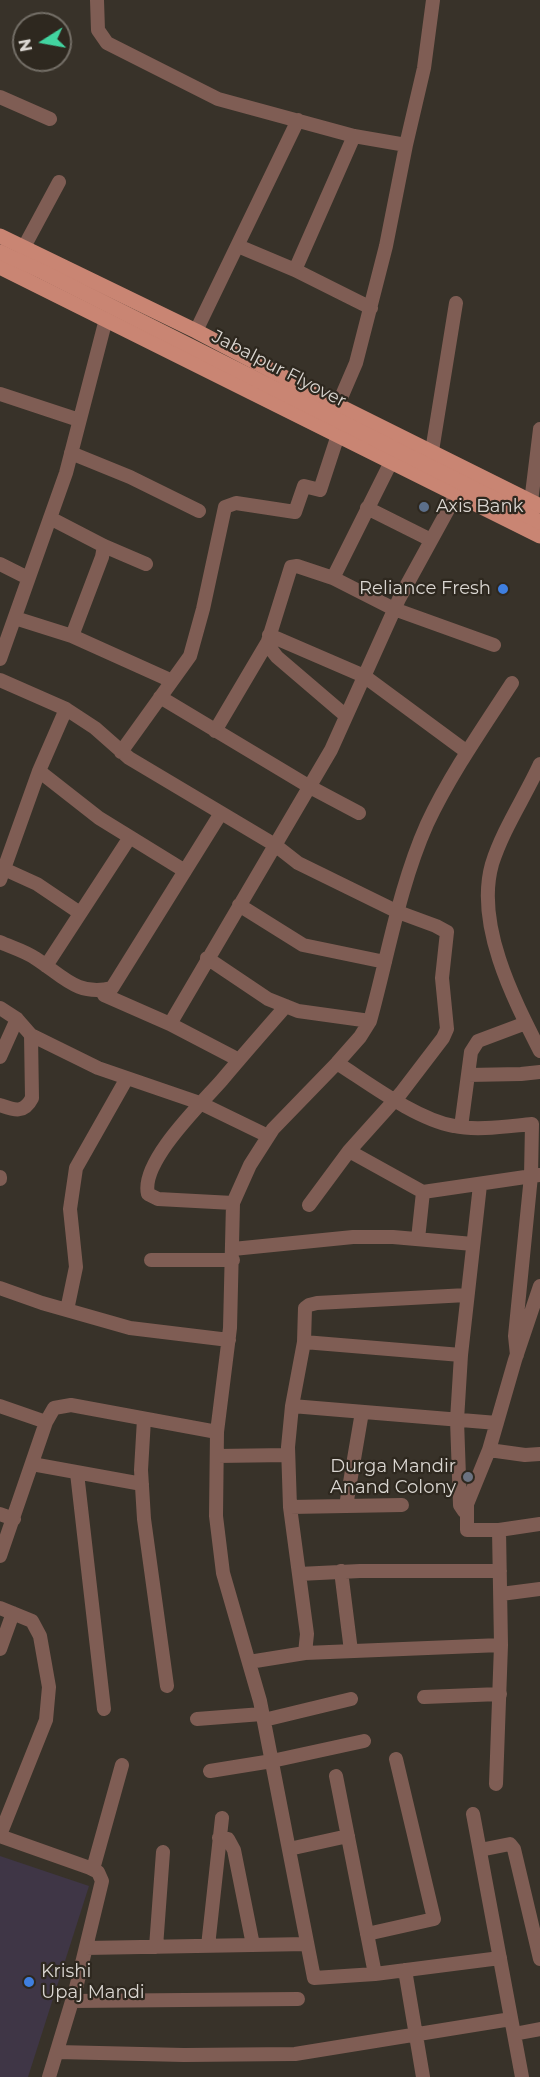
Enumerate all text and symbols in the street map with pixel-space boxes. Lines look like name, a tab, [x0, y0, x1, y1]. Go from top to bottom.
north arrow	[12, 12, 72, 72]
text: N	[15, 37, 36, 53]
street label: Jabalpur Flyover	[208, 326, 350, 412]
place label: Axis Bank	[436, 496, 523, 518]
marker: Axis Bank	[417, 500, 431, 514]
place label: Reliance Fresh	[359, 578, 491, 600]
marker: Reliance Fresh	[496, 582, 510, 596]
place label: Durga Mandir Anand Colony	[330, 1456, 456, 1498]
marker: Durga Mandir Anand Colony	[461, 1470, 475, 1484]
place label: Krishi Upaj Mandi	[41, 1961, 145, 2004]
marker: Krishi Upaj Mandi	[22, 1975, 36, 1989]

